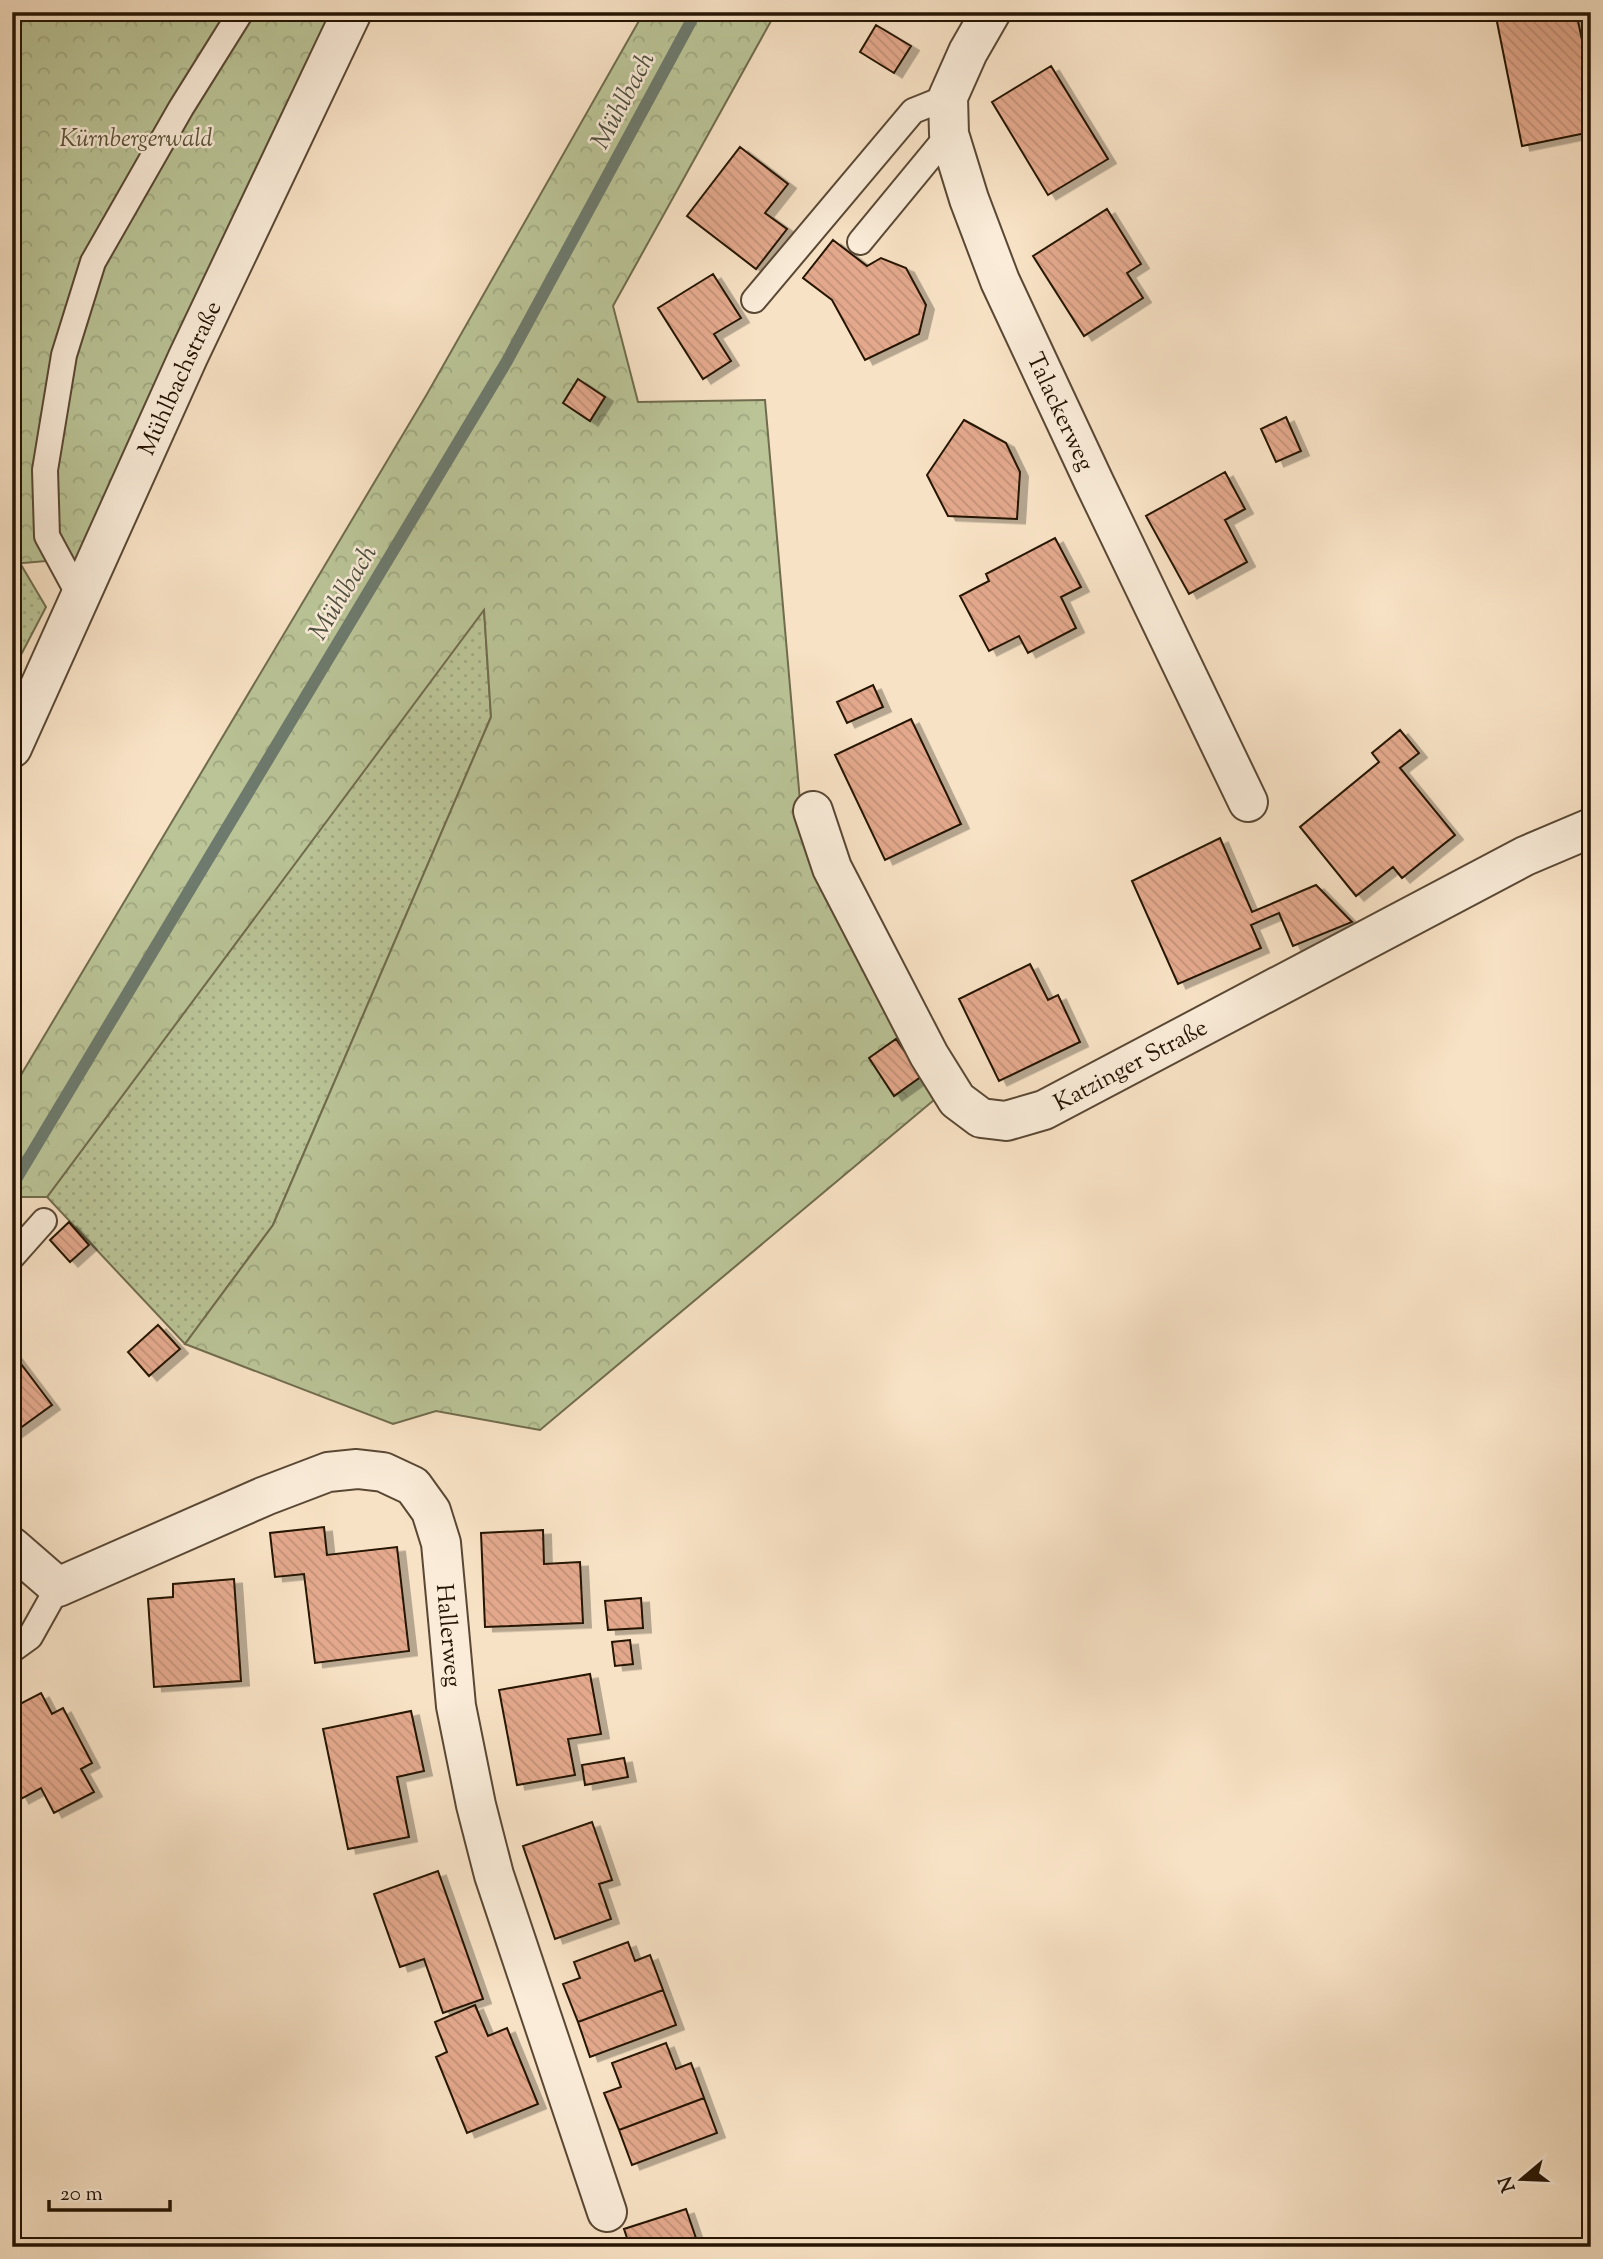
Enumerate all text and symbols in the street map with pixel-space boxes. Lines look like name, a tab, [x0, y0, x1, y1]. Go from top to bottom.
water label: Mühlbach	[583, 46, 665, 156]
park label: Kürnbergerwald	[59, 123, 213, 157]
street label: Mühlbachstraße	[131, 296, 231, 462]
street label: Talackerweg	[1017, 348, 1102, 477]
water label: Mühlbach	[301, 538, 387, 648]
street label: Katzinger Straße	[1048, 1012, 1214, 1121]
street label: Hallerweg	[426, 1582, 469, 1689]
north arrow	[1488, 2144, 1558, 2214]
scale bar	[49, 2168, 170, 2212]
text: N	[1493, 2172, 1524, 2195]
text: 20 m	[60, 2180, 103, 2210]

